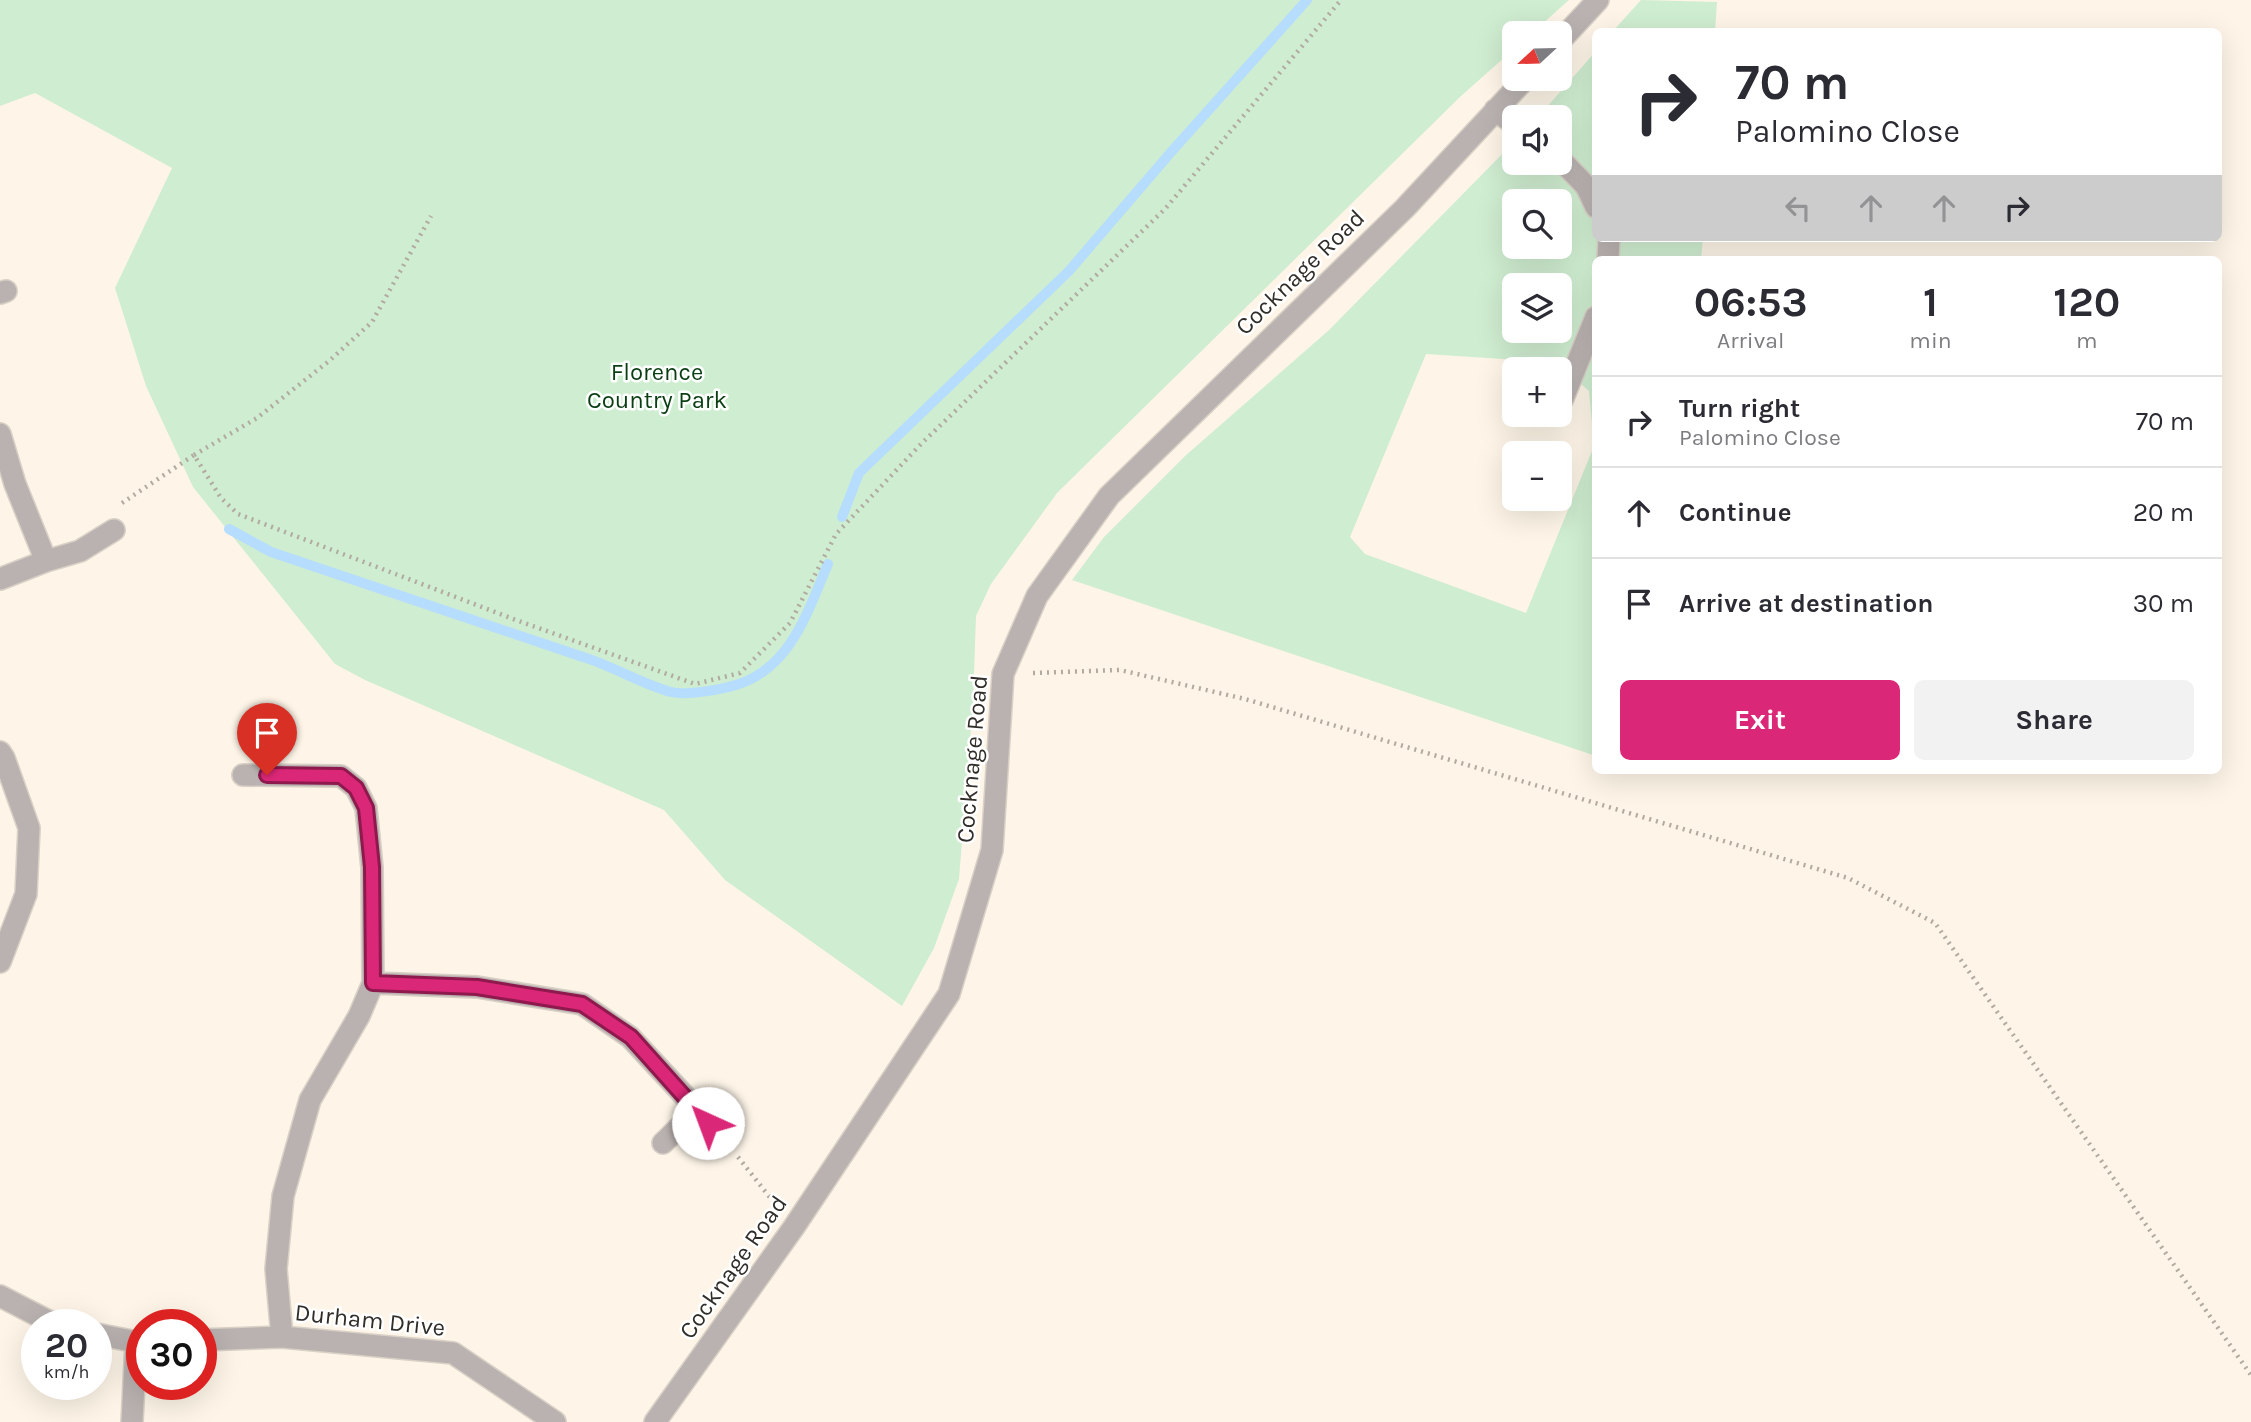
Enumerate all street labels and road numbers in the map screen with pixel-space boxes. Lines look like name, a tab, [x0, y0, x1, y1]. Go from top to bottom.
street label: Cocknage Road	[1230, 203, 1370, 341]
street label: Cocknage Road	[951, 674, 993, 844]
street label: Cocknage Road	[673, 1190, 793, 1344]
street label: Durham Drive	[293, 1298, 447, 1342]

